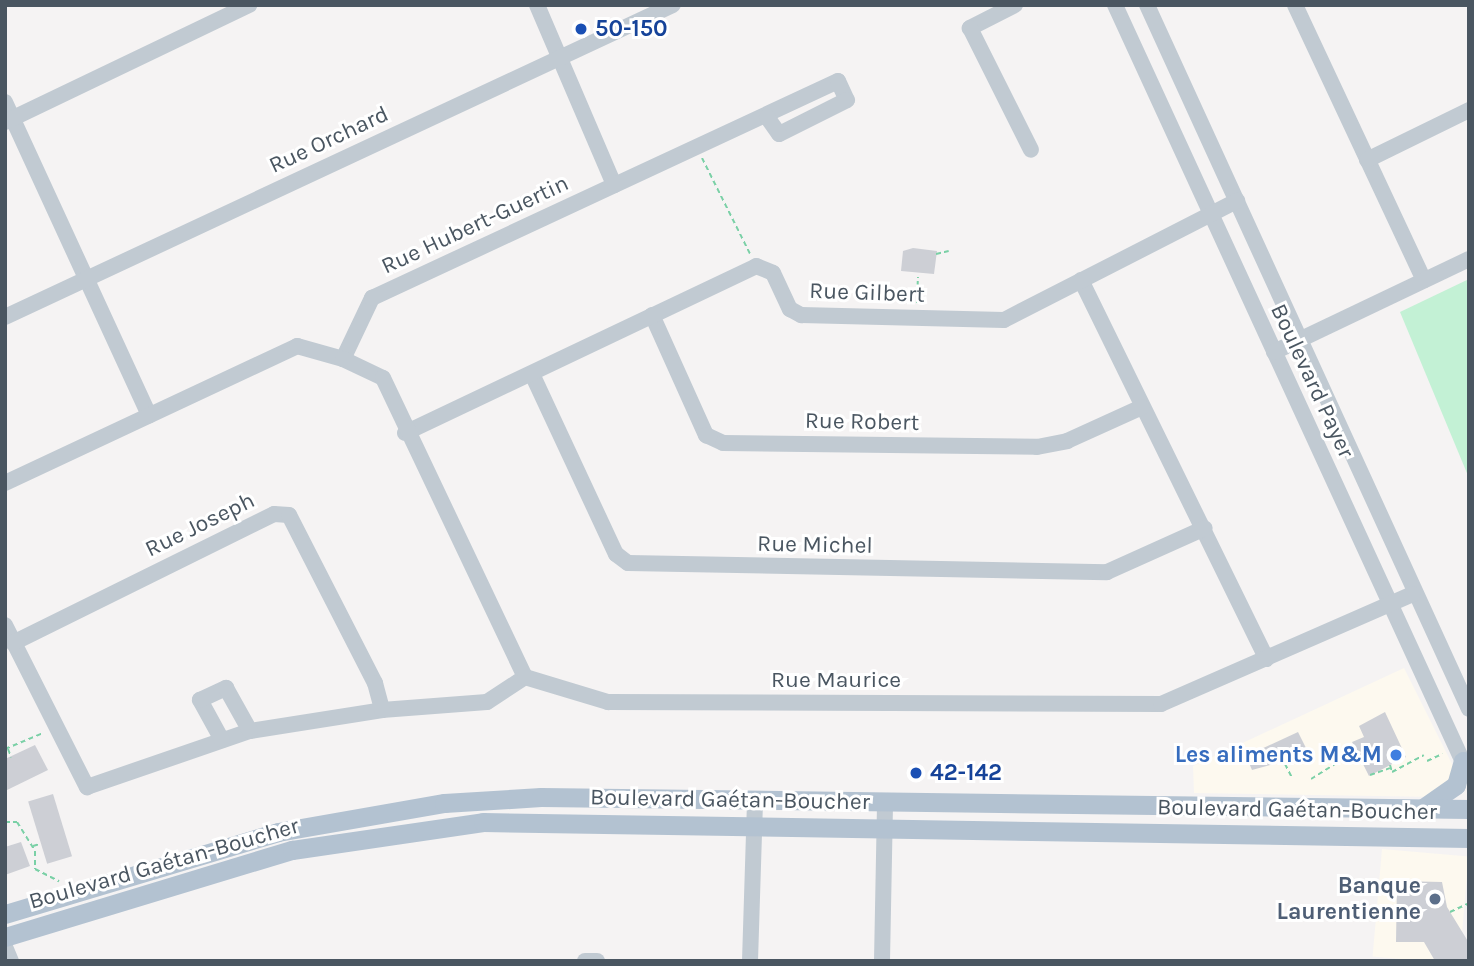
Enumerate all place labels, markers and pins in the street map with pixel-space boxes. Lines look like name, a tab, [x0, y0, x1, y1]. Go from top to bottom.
place label: 50-150	[595, 15, 668, 43]
marker: 50-150	[573, 21, 589, 37]
place label: Les aliments M&M	[1175, 741, 1382, 769]
marker: Les aliments M&M	[1388, 747, 1404, 763]
place label: 42-142	[930, 759, 1002, 787]
marker: 42-142	[908, 765, 924, 781]
place label: Banque Laurentienne	[1277, 872, 1421, 926]
marker: Banque Laurentienne	[1427, 891, 1443, 907]

